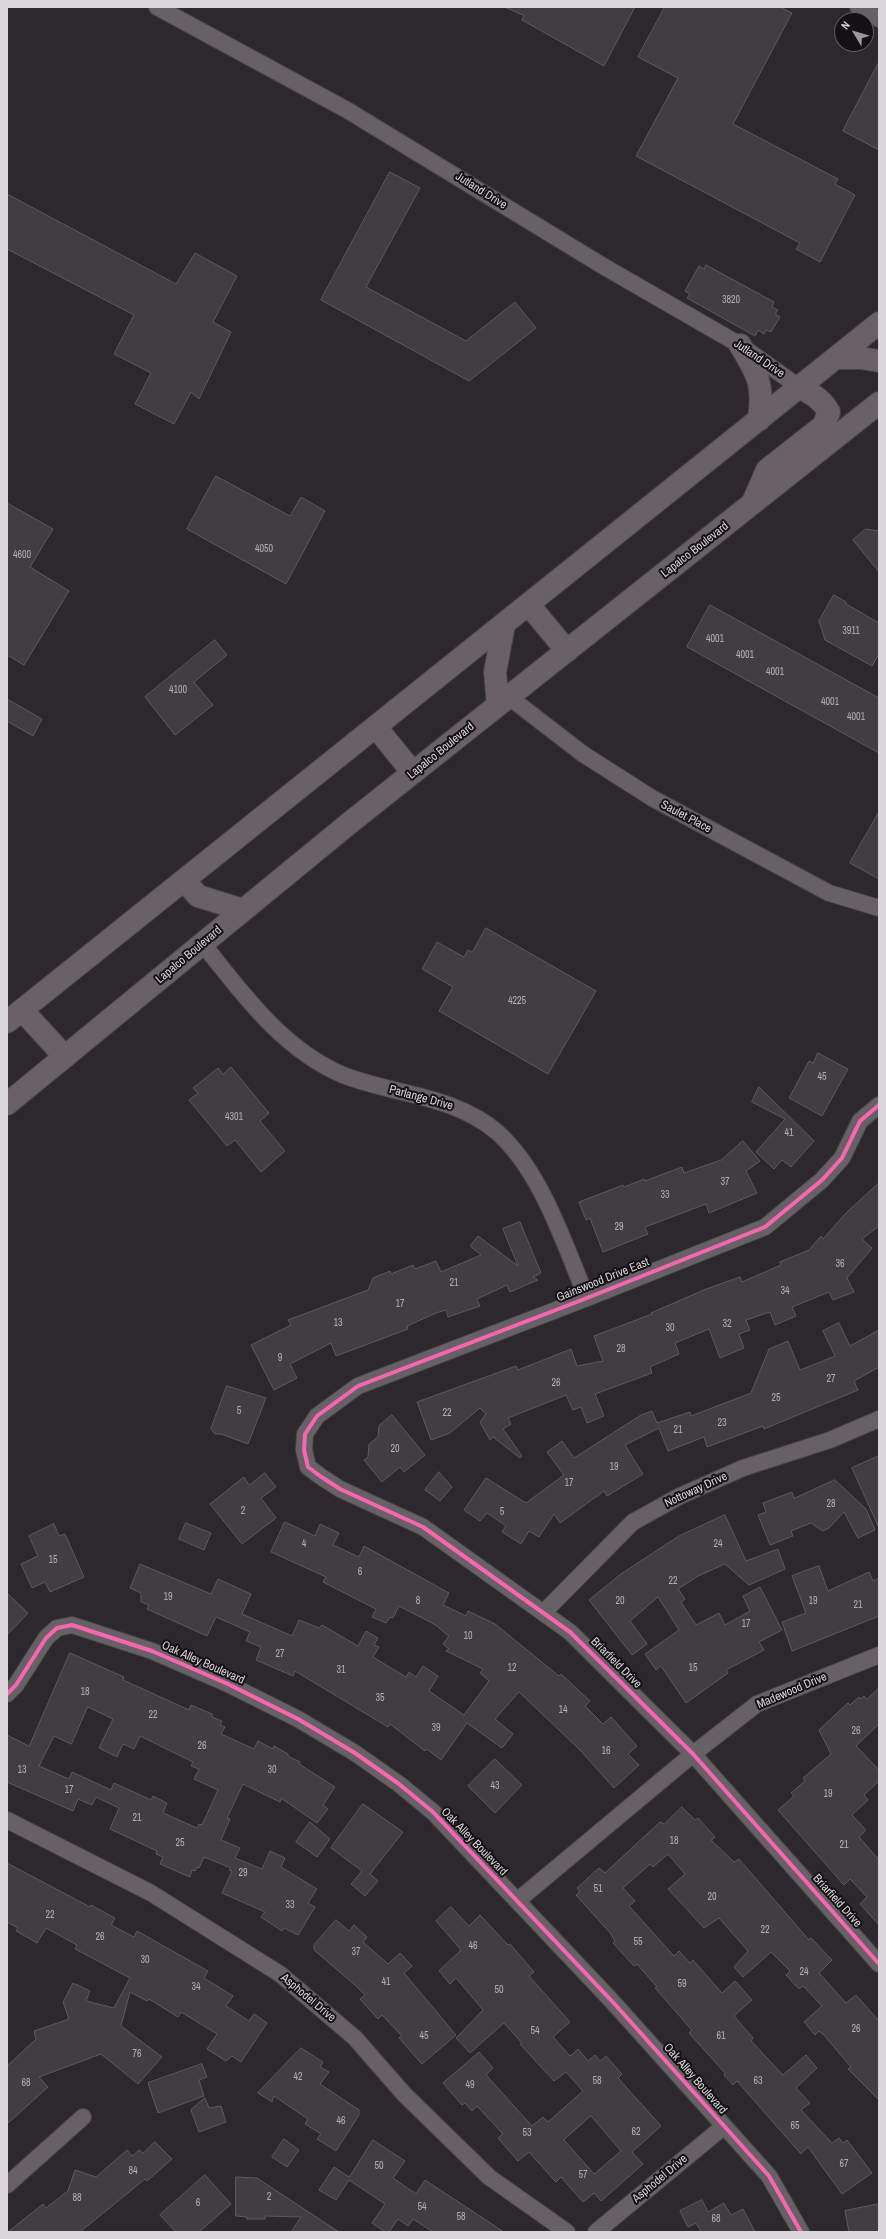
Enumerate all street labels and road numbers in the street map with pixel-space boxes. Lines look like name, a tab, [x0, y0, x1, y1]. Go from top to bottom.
street label: Jutland Drive	[453, 170, 509, 212]
street label: Jutland Drive	[731, 337, 787, 381]
street label: Lapalco Boulevard	[658, 519, 732, 581]
street label: Lapalco Boulevard	[405, 720, 477, 782]
street label: Saulet Place	[658, 798, 714, 836]
street label: Lapalco Boulevard	[153, 923, 225, 987]
street label: Parlange Drive	[387, 1083, 455, 1113]
street label: Gainswood Drive East	[555, 1255, 651, 1305]
street label: Nottoway Drive	[662, 1469, 730, 1511]
street label: Briarfield Drive	[588, 1635, 644, 1691]
street label: Oak Alley Boulevard	[159, 1638, 247, 1688]
street label: Madewood Drive	[755, 1670, 829, 1712]
street label: Oak Alley Boulevard	[438, 1805, 510, 1879]
street label: Briarfield Drive	[810, 1872, 864, 1930]
street label: Asphodel Drive	[278, 1971, 338, 2025]
street label: Oak Alley Boulevard	[660, 2041, 730, 2117]
street label: Asphodel Drive	[630, 2152, 690, 2206]

